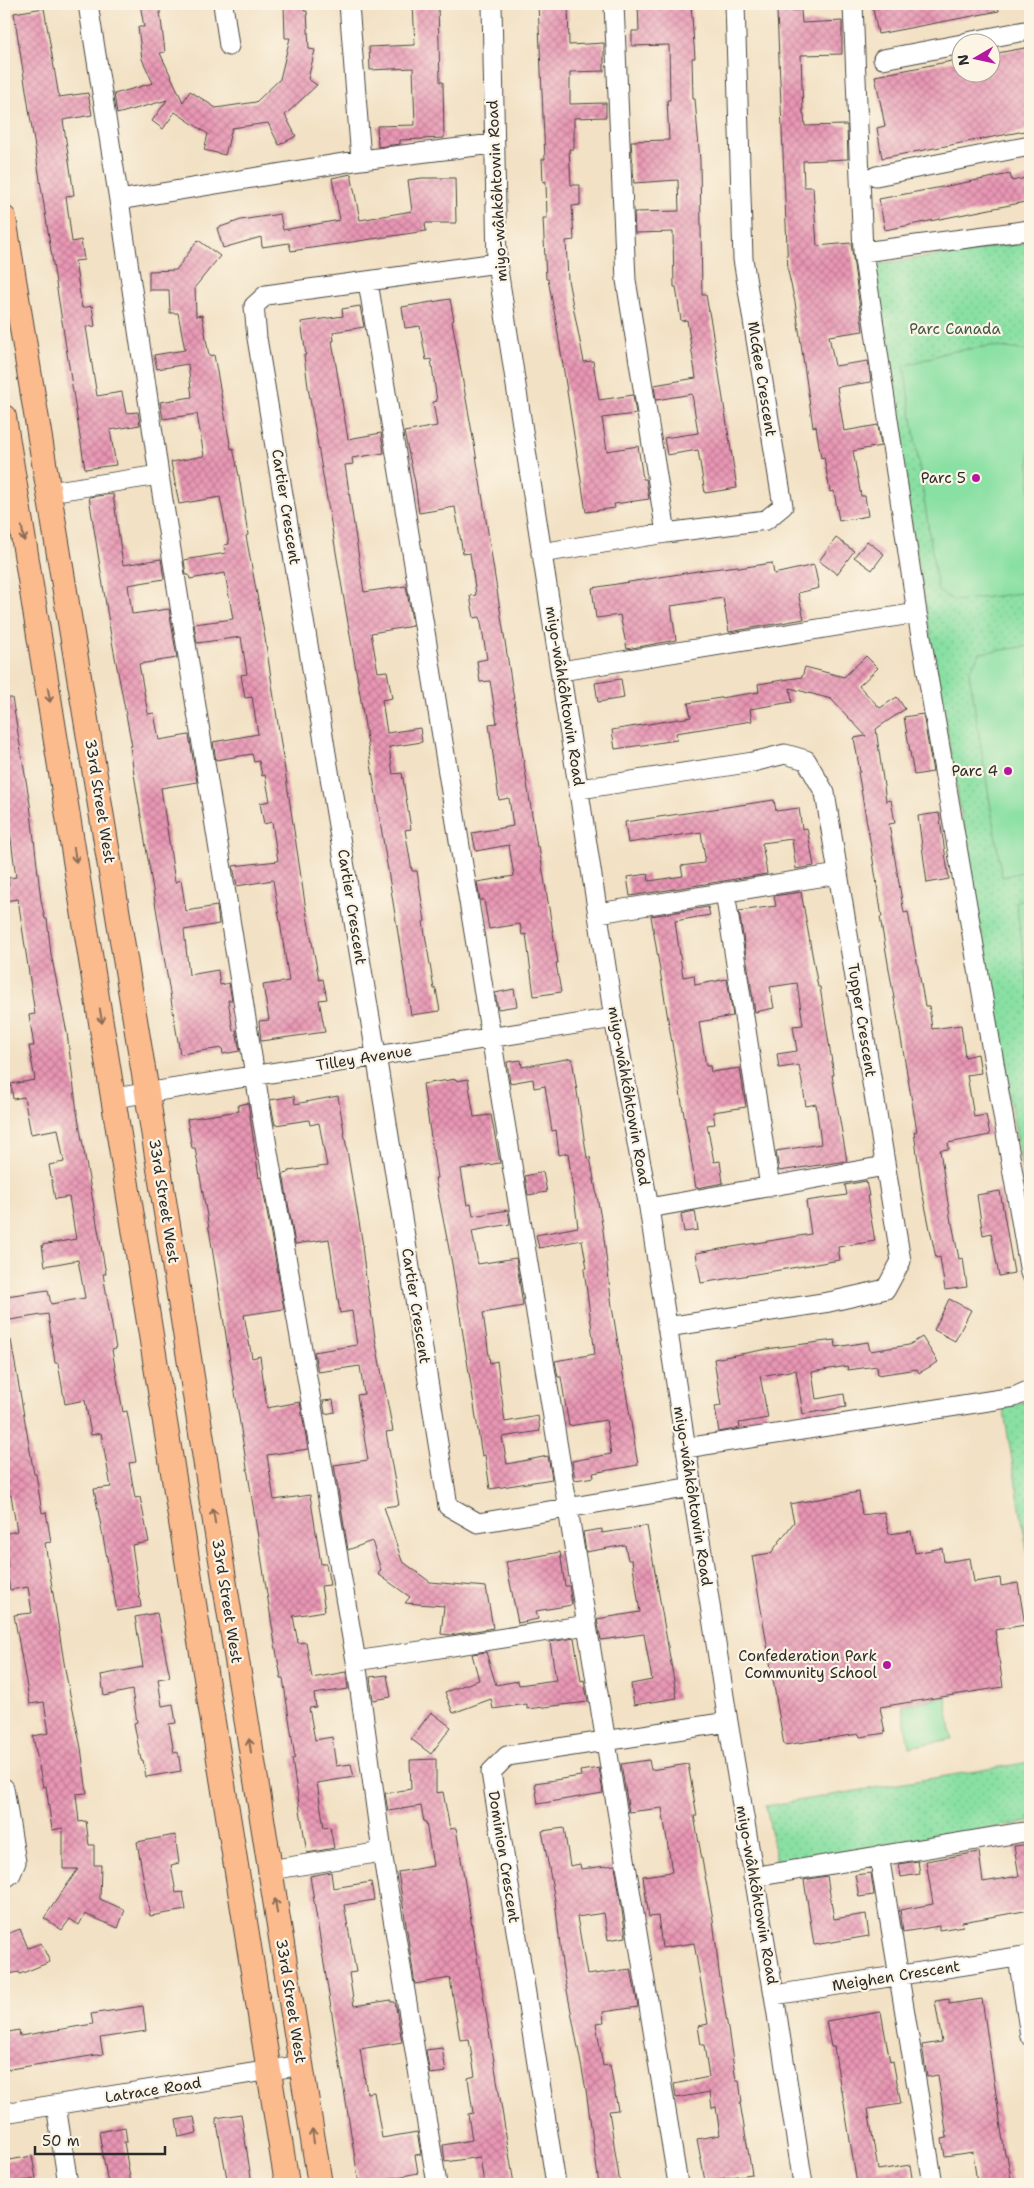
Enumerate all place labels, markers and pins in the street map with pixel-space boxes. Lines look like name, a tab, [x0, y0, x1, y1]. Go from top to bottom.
place label: Parc 5	[921, 468, 966, 488]
marker: Parc 5	[970, 472, 982, 484]
place label: Parc 4	[952, 761, 998, 781]
marker: Parc 4	[1002, 765, 1014, 777]
place label: Confederation Park Community School	[738, 1646, 877, 1683]
marker: Confederation Park Community School	[881, 1659, 893, 1671]

